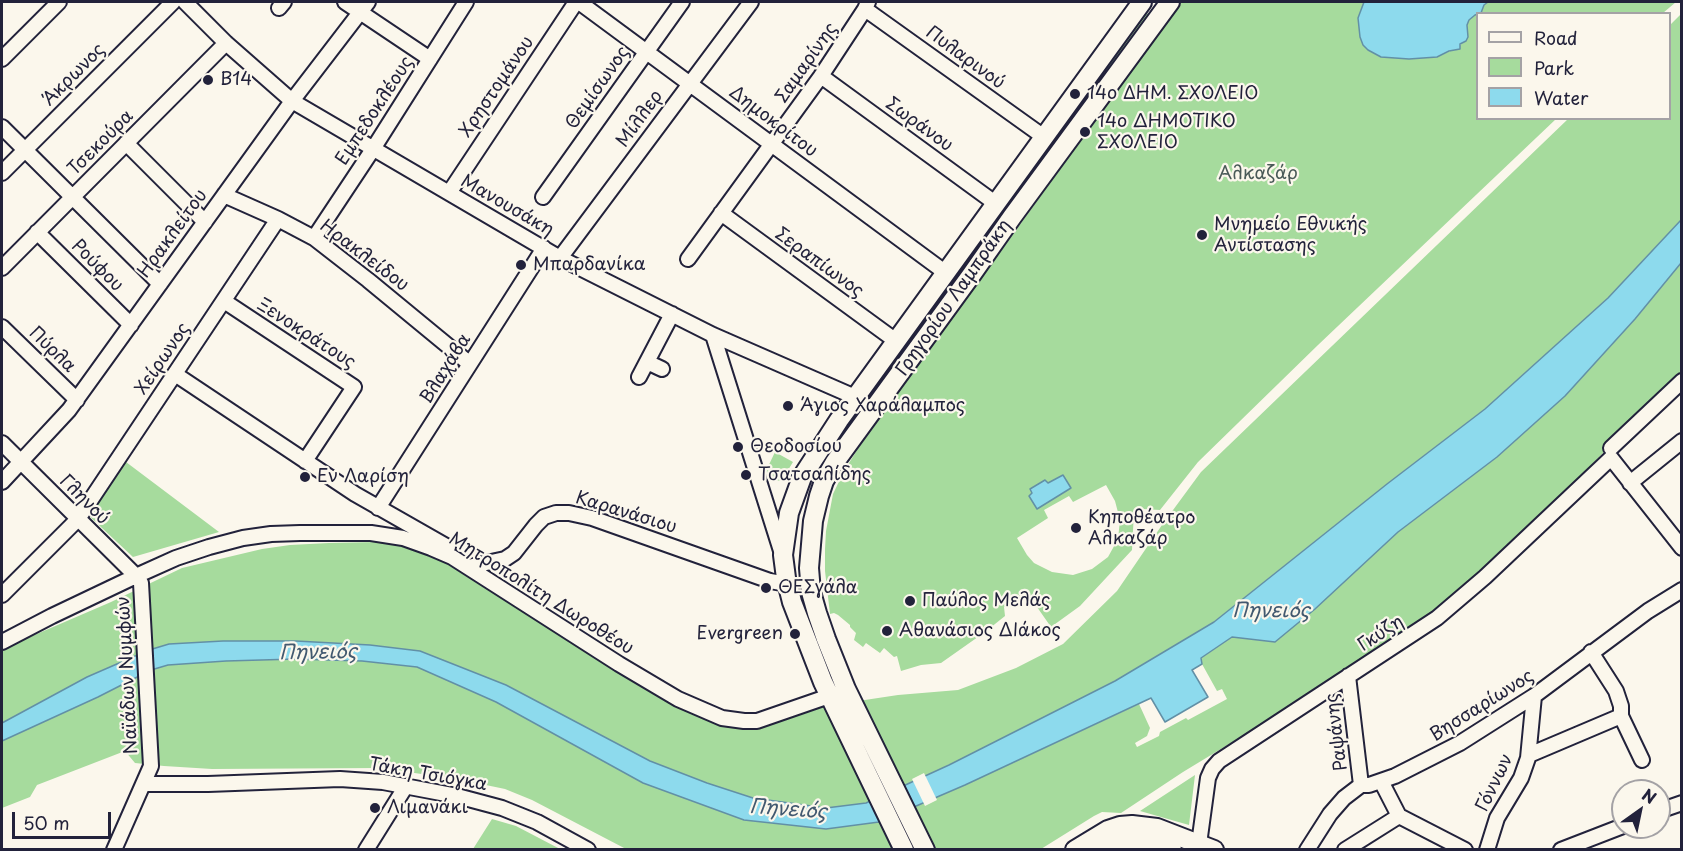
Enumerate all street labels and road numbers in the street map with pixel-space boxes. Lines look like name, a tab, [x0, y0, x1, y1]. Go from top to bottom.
street label: Σαμαρίνης	[772, 19, 842, 107]
street label: Πυλαρινού	[921, 22, 1009, 94]
street label: Χρηστομάνου	[455, 32, 539, 142]
street label: Άκρωνος	[38, 39, 110, 111]
street label: Θεμίσωνος	[562, 42, 634, 134]
street label: Εμπεδοκλέους	[332, 53, 418, 169]
street label: Δημοκρίτου	[725, 82, 821, 162]
street label: Μίλλερ	[612, 86, 668, 152]
street label: Σωράνου	[881, 93, 957, 157]
street label: Τσεκούρα	[64, 106, 138, 180]
street label: Μανουσάκη	[457, 171, 557, 241]
street label: Ηρακλείτου	[134, 186, 212, 282]
street label: Ηρακλείδου	[315, 216, 413, 296]
street label: Γρηγορίου Λαμπράκη	[892, 216, 1016, 380]
street label: Σεραπίωνος	[770, 224, 868, 302]
street label: Ρούφου	[67, 236, 127, 296]
street label: Ξενοκράτους	[253, 294, 359, 374]
street label: Χείρωνος	[131, 319, 195, 399]
street label: Πύρλα	[24, 323, 80, 377]
street label: Βλαχάβα	[416, 330, 476, 408]
street label: Γληνού	[55, 471, 113, 529]
street label: Καρανάσιου	[573, 487, 679, 539]
street label: Μητροπολίτη Δωροθέου	[445, 528, 637, 660]
street label: Ναϊάδων Νυμφών	[113, 596, 143, 754]
street label: Γκύζη	[1354, 611, 1408, 657]
street label: Βησσαρίωνος	[1426, 666, 1538, 746]
street label: Ραψάνης	[1322, 692, 1352, 772]
street label: Γόννων	[1472, 751, 1518, 815]
street label: Τάκη Τσιόγκα	[367, 754, 489, 796]

